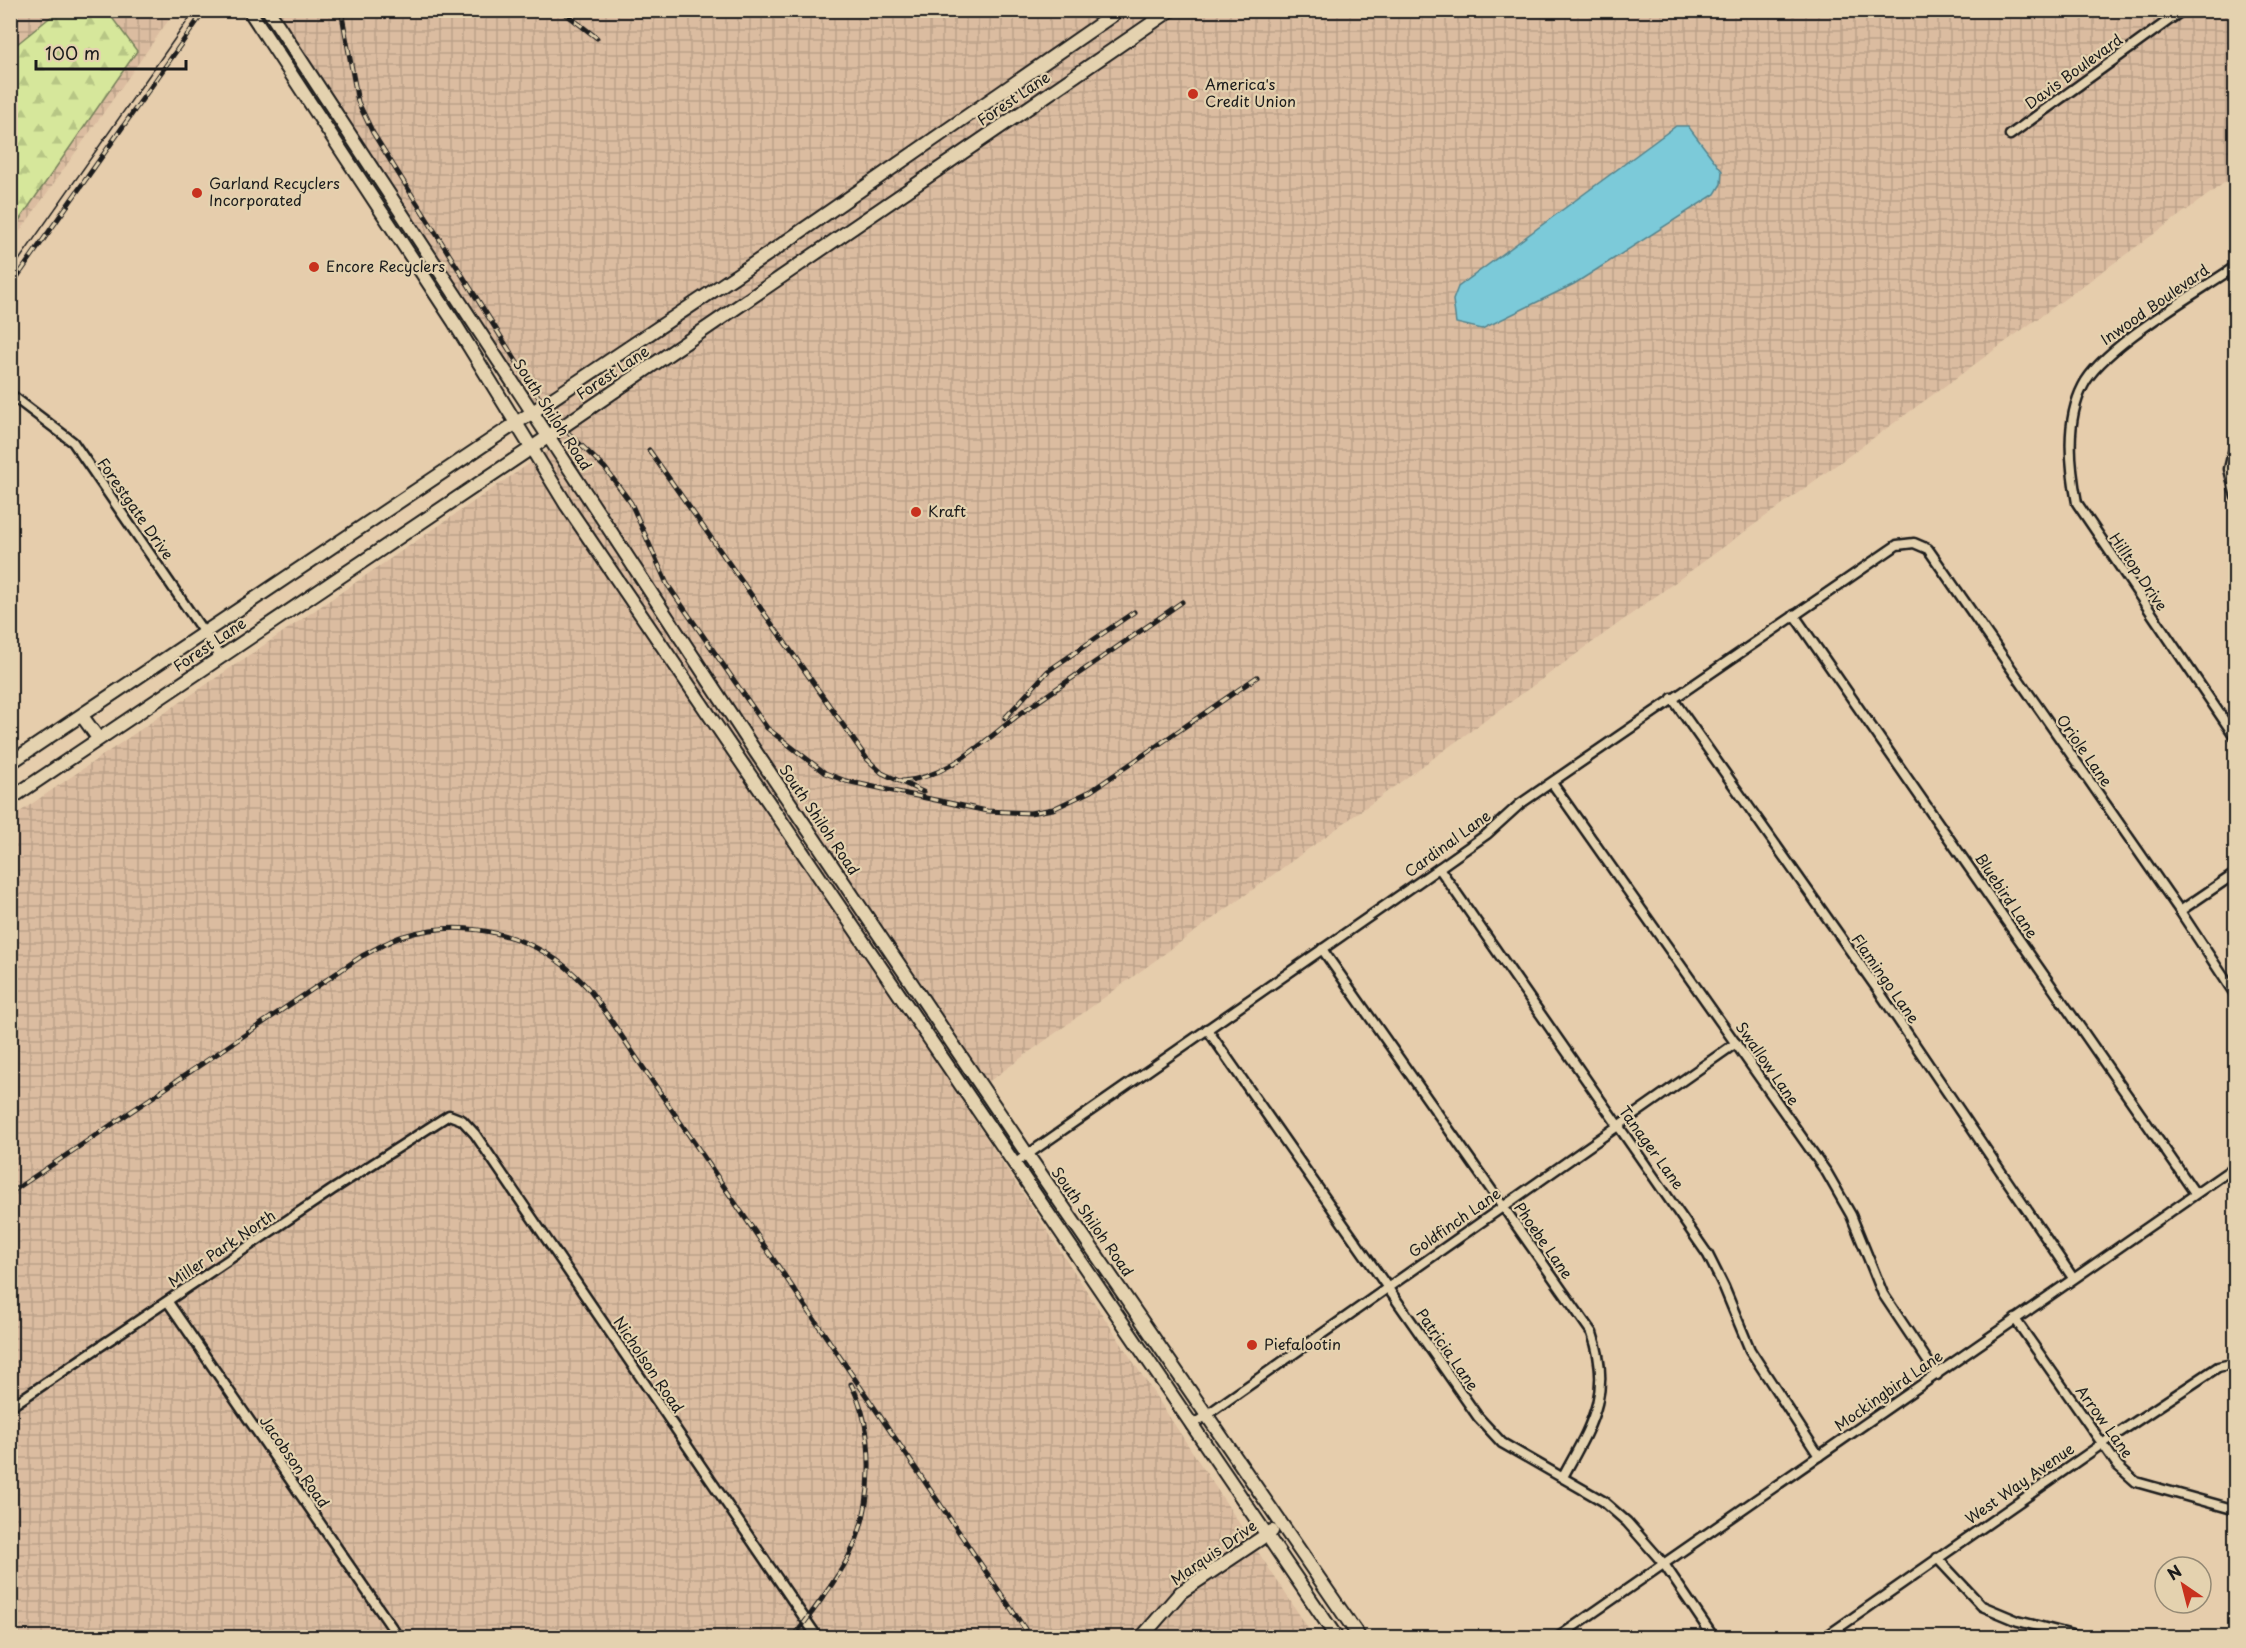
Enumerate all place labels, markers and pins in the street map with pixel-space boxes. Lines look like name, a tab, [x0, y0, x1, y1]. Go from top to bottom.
place label: America's Credit Union	[1205, 72, 1296, 112]
marker: America's Credit Union	[1186, 87, 1200, 101]
place label: Garland Recyclers Incorporated	[209, 171, 340, 211]
marker: Garland Recyclers Incorporated	[190, 186, 204, 200]
place label: Encore Recyclers	[326, 254, 445, 277]
marker: Encore Recyclers	[307, 260, 321, 274]
place label: Kraft	[928, 499, 966, 522]
marker: Kraft	[909, 505, 923, 519]
place label: Piefalootin	[1264, 1332, 1341, 1355]
marker: Piefalootin	[1245, 1338, 1259, 1352]

